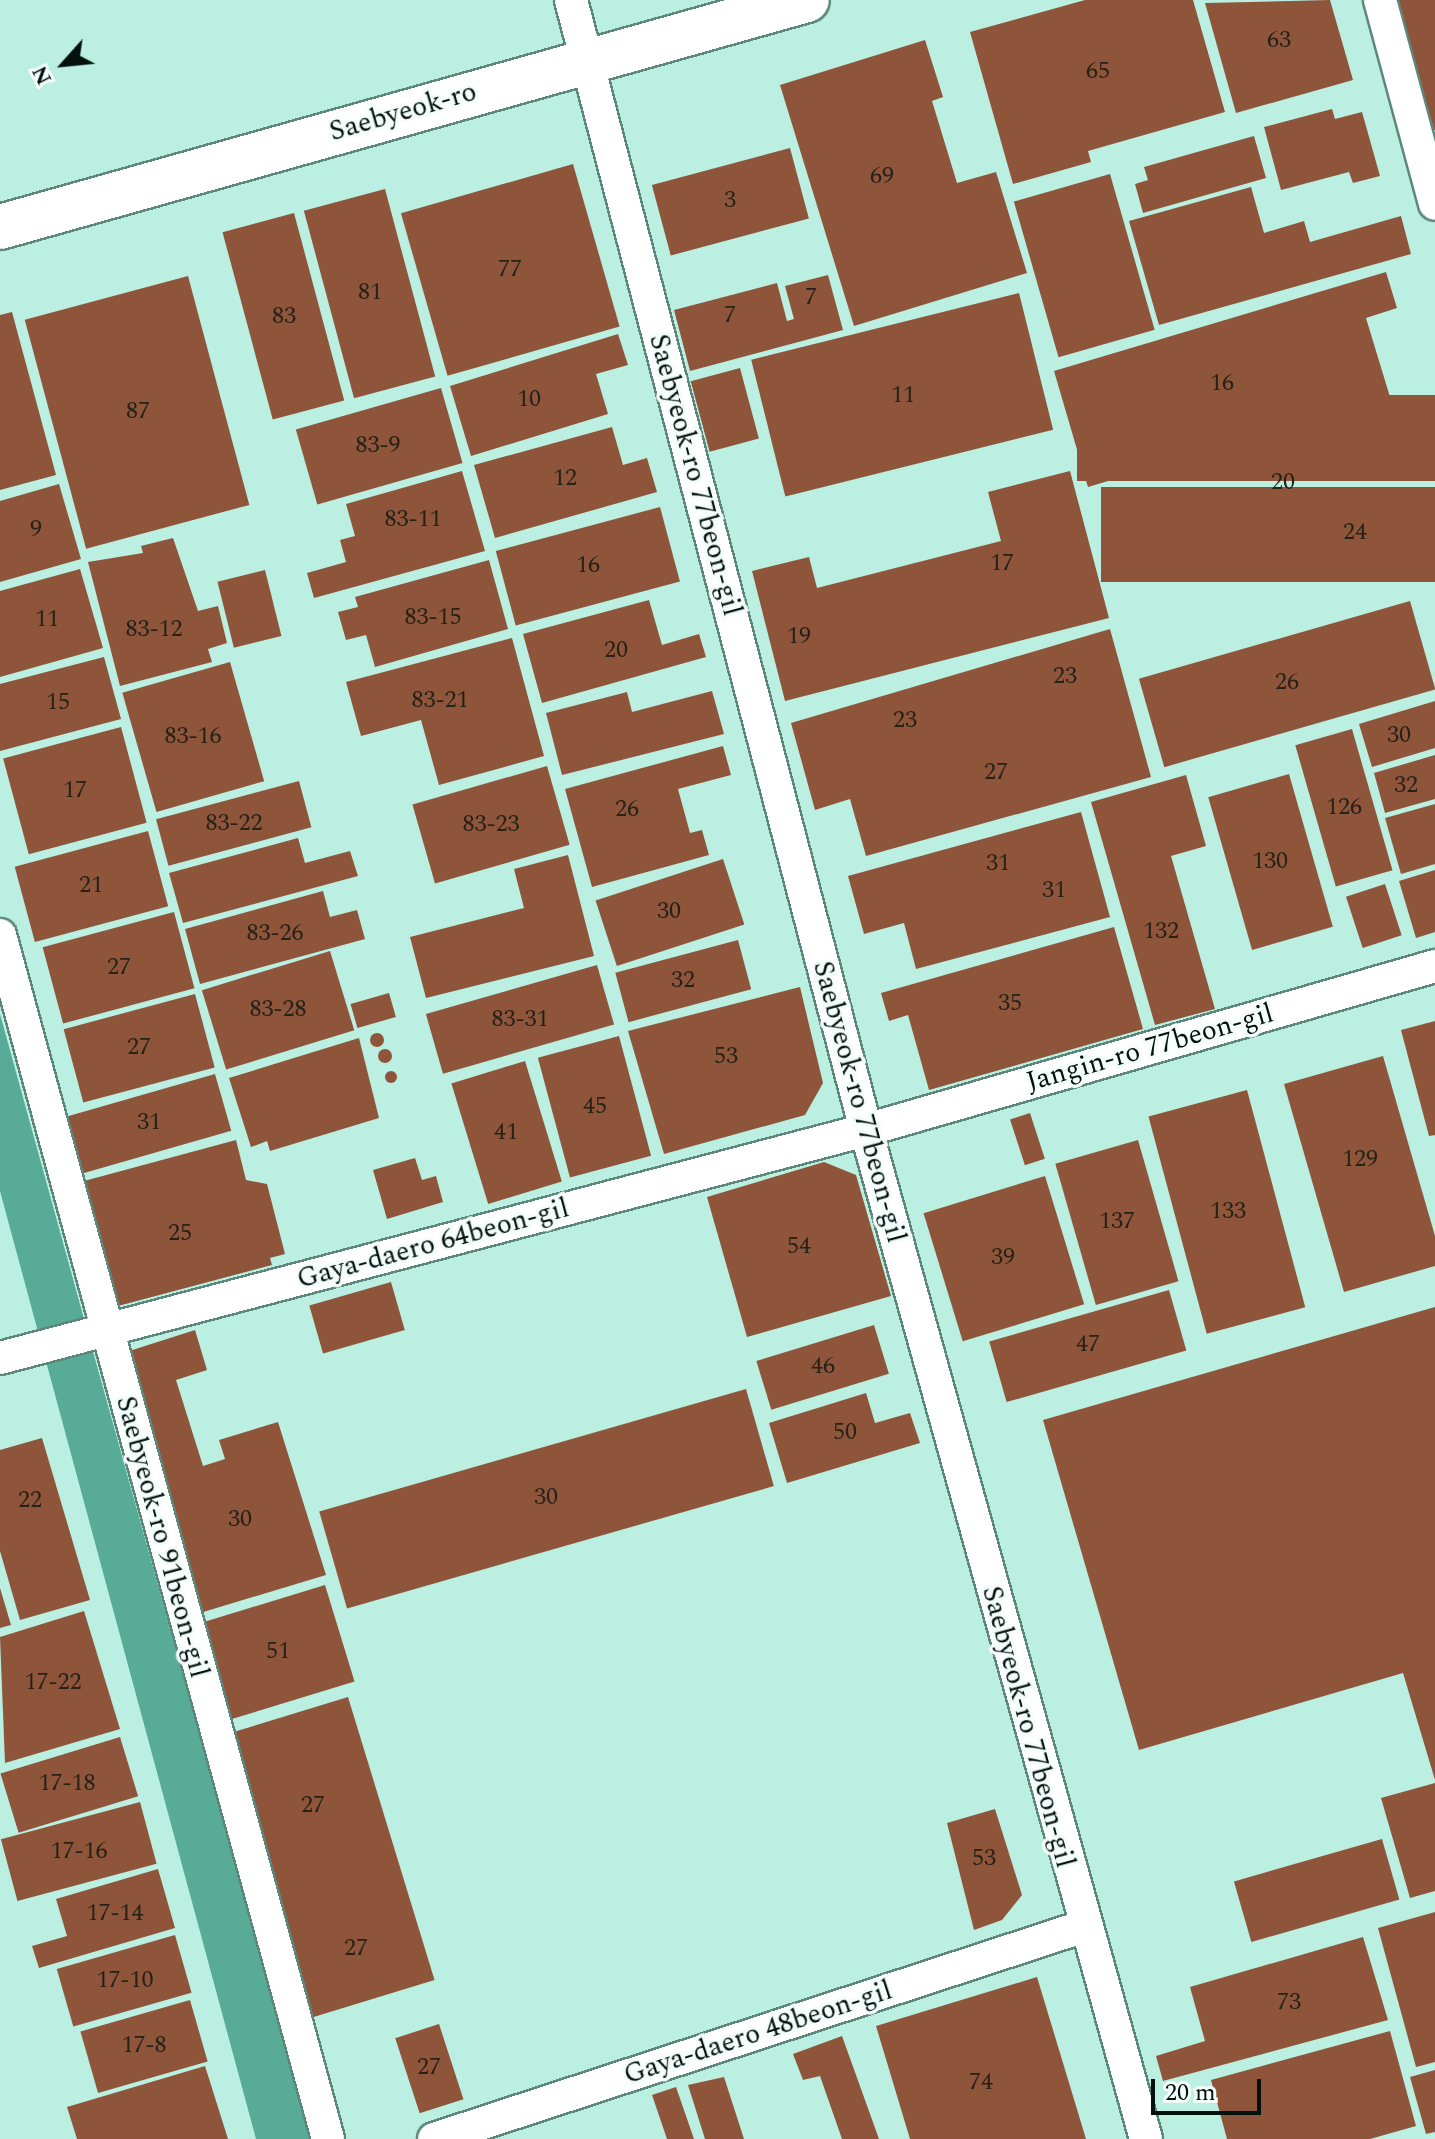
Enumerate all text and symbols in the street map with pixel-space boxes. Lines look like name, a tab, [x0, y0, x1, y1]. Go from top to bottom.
north arrow	[24, 24, 104, 104]
house number: 63	[1267, 27, 1291, 55]
house number: 65	[1086, 58, 1110, 86]
text: N	[23, 60, 61, 91]
street label: Saebyeok-ro	[325, 75, 481, 149]
house number: 69	[870, 163, 894, 191]
house number: 3	[724, 187, 736, 215]
house number: 77	[498, 256, 522, 284]
house number: 81	[358, 279, 382, 307]
house number: 7	[805, 284, 817, 312]
house number: 7	[724, 302, 736, 330]
house number: 83	[272, 303, 296, 331]
street label: Saebyeok-ro 77beon-gil	[641, 330, 749, 620]
house number: 16	[1210, 370, 1234, 398]
house number: 11	[891, 382, 915, 410]
house number: 10	[517, 386, 541, 414]
house number: 87	[126, 398, 150, 426]
house number: 83-9	[356, 432, 400, 460]
house number: 12	[553, 465, 577, 493]
house number: 20	[1271, 469, 1295, 497]
house number: 83-11	[385, 506, 441, 534]
house number: 9	[30, 516, 42, 544]
house number: 24	[1343, 519, 1367, 547]
house number: 17	[990, 550, 1014, 578]
house number: 16	[576, 552, 600, 580]
house number: 83-15	[405, 604, 461, 632]
house number: 11	[35, 606, 59, 634]
house number: 83-12	[126, 616, 182, 644]
house number: 19	[787, 623, 811, 651]
house number: 20	[604, 637, 628, 665]
house number: 23	[1053, 663, 1077, 691]
house number: 26	[1275, 669, 1299, 697]
house number: 83-21	[412, 687, 468, 715]
house number: 15	[46, 689, 70, 717]
house number: 23	[893, 707, 917, 735]
house number: 30	[1387, 722, 1411, 750]
house number: 83-16	[165, 723, 221, 751]
house number: 27	[984, 759, 1008, 787]
house number: 32	[1394, 772, 1418, 800]
house number: 17	[63, 777, 87, 805]
house number: 126	[1326, 794, 1362, 822]
house number: 26	[615, 796, 639, 824]
house number: 83-22	[206, 810, 262, 838]
house number: 83-23	[463, 811, 519, 839]
house number: 130	[1252, 848, 1288, 876]
house number: 31	[986, 850, 1010, 878]
house number: 21	[79, 872, 103, 900]
house number: 31	[1042, 877, 1066, 905]
house number: 30	[657, 898, 681, 926]
house number: 132	[1143, 918, 1179, 946]
house number: 83-26	[247, 920, 303, 948]
house number: 27	[107, 954, 131, 982]
street label: Saebyeok-ro 77beon-gil	[805, 957, 913, 1247]
house number: 32	[671, 967, 695, 995]
house number: 35	[998, 990, 1022, 1018]
house number: 83-28	[250, 996, 306, 1024]
street label: Jangin-ro 77beon-gil	[1023, 997, 1277, 1099]
house number: 83-31	[492, 1006, 548, 1034]
house number: 27	[127, 1034, 151, 1062]
house number: 53	[714, 1043, 738, 1071]
house number: 45	[583, 1093, 607, 1121]
house number: 31	[137, 1109, 161, 1137]
house number: 41	[494, 1119, 518, 1147]
house number: 129	[1342, 1146, 1378, 1174]
street label: Gaya-daero 64beon-gil	[293, 1192, 573, 1296]
house number: 133	[1210, 1198, 1246, 1226]
house number: 137	[1099, 1208, 1135, 1236]
house number: 25	[168, 1220, 192, 1248]
house number: 54	[787, 1233, 811, 1261]
house number: 39	[991, 1244, 1015, 1272]
house number: 47	[1076, 1331, 1100, 1359]
house number: 46	[811, 1353, 835, 1381]
street label: Saebyeok-ro 91beon-gil	[108, 1392, 216, 1682]
house number: 50	[833, 1419, 857, 1447]
house number: 30	[534, 1484, 558, 1512]
house number: 22	[18, 1487, 42, 1515]
house number: 30	[228, 1506, 252, 1534]
street label: Saebyeok-ro 77beon-gil	[974, 1582, 1082, 1872]
house number: 51	[266, 1638, 290, 1666]
house number: 17-22	[25, 1669, 81, 1697]
house number: 17-18	[39, 1770, 95, 1798]
house number: 27	[301, 1792, 325, 1820]
house number: 17-16	[51, 1838, 107, 1866]
house number: 53	[972, 1845, 996, 1873]
house number: 17-14	[87, 1900, 143, 1928]
house number: 27	[344, 1935, 368, 1963]
house number: 17-10	[97, 1967, 153, 1995]
street label: Gaya-daero 48beon-gil	[620, 1974, 896, 2092]
house number: 73	[1277, 1989, 1301, 2017]
house number: 17-8	[122, 2032, 166, 2060]
house number: 27	[417, 2054, 441, 2082]
scale bar	[1155, 2063, 1265, 2113]
house number: 74	[969, 2069, 993, 2097]
text: 20 m	[1165, 2075, 1216, 2111]

